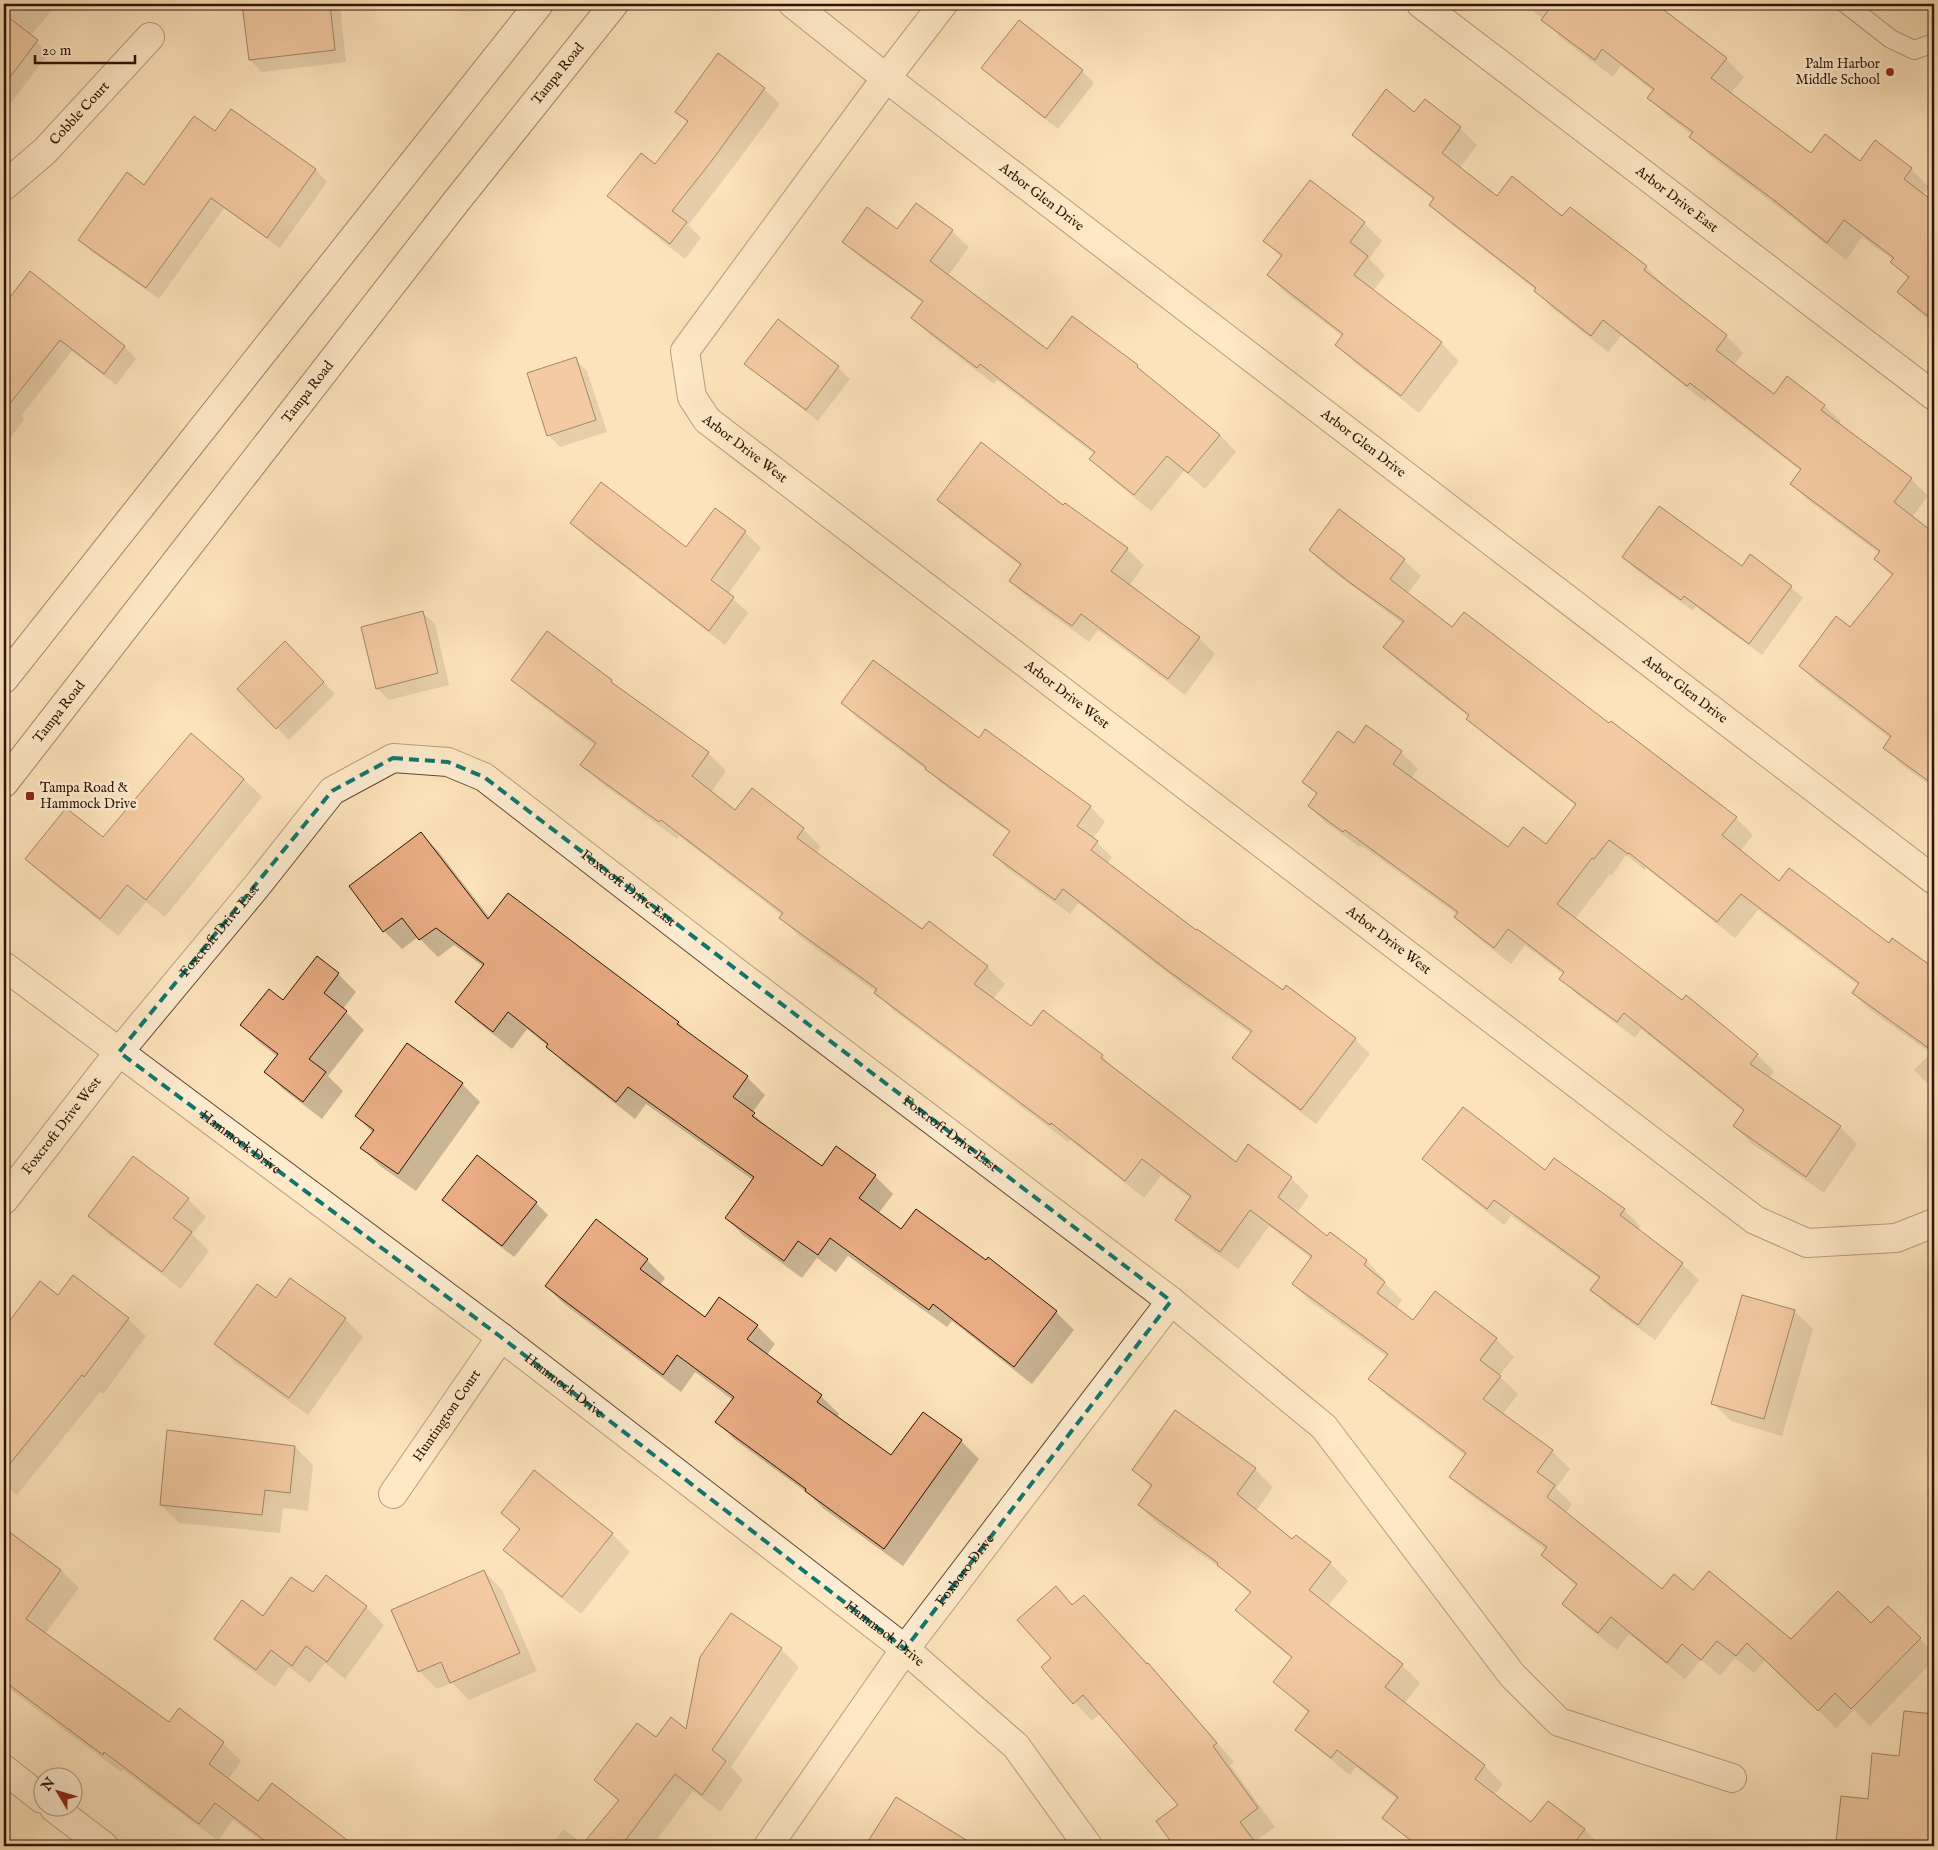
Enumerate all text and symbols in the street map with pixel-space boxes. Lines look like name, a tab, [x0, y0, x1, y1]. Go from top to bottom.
scale bar	[35, 32, 135, 64]
street label: Tampa Road	[528, 39, 589, 109]
text: 20 m	[42, 41, 72, 60]
place label: Palm Harbor Middle School	[1796, 55, 1880, 89]
marker: Palm Harbor Middle School	[1884, 66, 1896, 78]
street label: Cobble Court	[46, 78, 114, 149]
street label: Arbor Glen Drive	[995, 158, 1088, 236]
street label: Arbor Drive East	[1631, 162, 1722, 237]
street label: Tampa Road	[278, 357, 338, 427]
street label: Arbor Glen Drive	[1316, 404, 1410, 482]
street label: Arbor Drive West	[698, 410, 791, 487]
street label: Arbor Glen Drive	[1638, 651, 1732, 728]
street label: Arbor Drive West	[1020, 656, 1113, 733]
street label: Tampa Road	[29, 677, 90, 747]
place label: Tampa Road & Hammock Drive	[40, 779, 137, 813]
marker: Tampa Road & Hammock Drive	[24, 790, 36, 802]
street label: Foxcroft Drive East	[577, 846, 680, 931]
street label: Foxcroft Drive East	[176, 880, 264, 981]
street label: Arbor Drive West	[1342, 902, 1435, 979]
street label: Foxcroft Drive West	[18, 1073, 105, 1178]
street label: Foxcroft Drive East	[899, 1092, 1002, 1176]
street label: Hammock Drive	[196, 1106, 285, 1179]
street label: Hammock Drive	[520, 1349, 608, 1423]
street label: Huntington Court	[409, 1366, 485, 1465]
street label: Foxboro Drive	[932, 1530, 999, 1610]
street label: Hammock Drive	[841, 1597, 928, 1671]
north arrow	[32, 1768, 82, 1818]
text: N	[37, 1774, 59, 1796]

